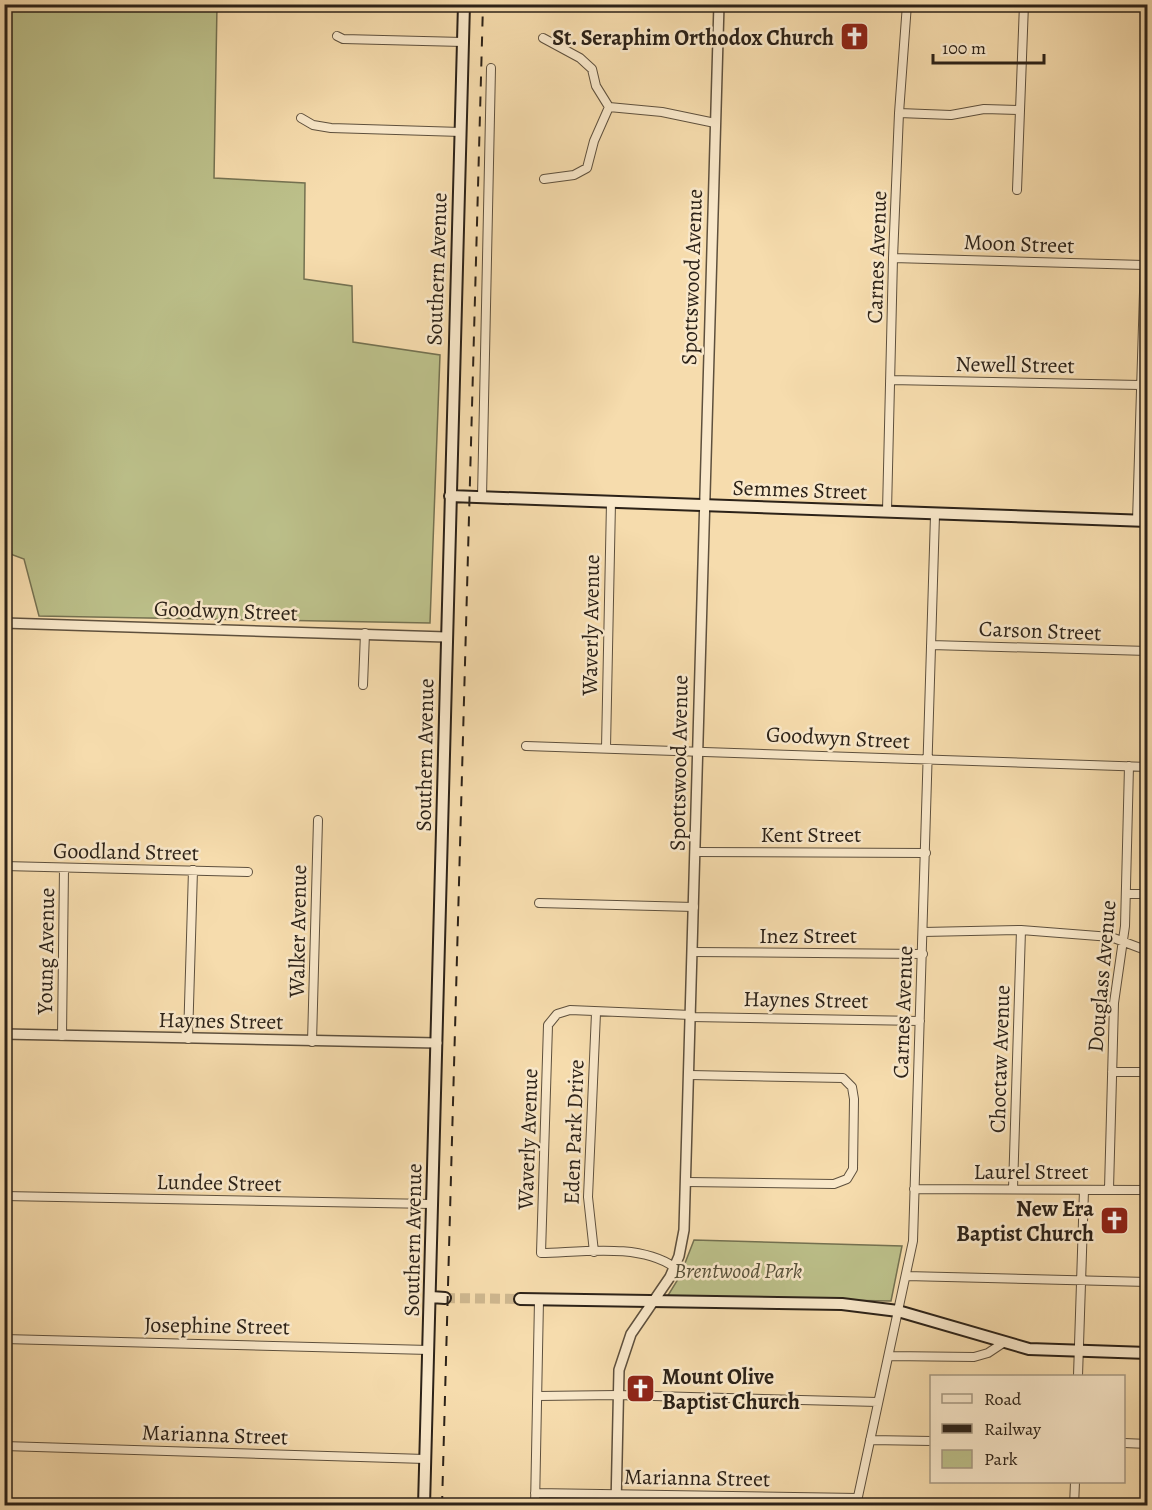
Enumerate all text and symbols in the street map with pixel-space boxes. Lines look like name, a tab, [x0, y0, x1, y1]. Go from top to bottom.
church icon: St. Seraphim Orthodox Church	[839, 21, 871, 53]
place label: St. Seraphim Orthodox Church	[552, 23, 834, 53]
scale bar	[933, 27, 1044, 65]
text: 100 m	[942, 36, 986, 60]
street label: Spottswood Avenue	[674, 188, 710, 366]
street label: Carnes Avenue	[860, 190, 894, 324]
street label: Southern Avenue	[419, 192, 455, 346]
street label: Moon Street	[963, 227, 1075, 261]
street label: Newell Street	[955, 349, 1075, 381]
street label: Semmes Street	[732, 473, 868, 507]
street label: Waverly Avenue	[575, 554, 607, 697]
street label: Goodwyn Street	[154, 593, 298, 628]
street label: Carson Street	[978, 614, 1102, 648]
street label: Spottswood Avenue	[662, 675, 696, 851]
street label: Southern Avenue	[409, 678, 441, 832]
street label: Goodwyn Street	[765, 719, 911, 757]
street label: Kent Street	[761, 820, 861, 850]
street label: Goodland Street	[53, 836, 199, 868]
street label: Walker Avenue	[282, 864, 314, 999]
street label: Young Avenue	[30, 887, 62, 1016]
street label: Douglass Avenue	[1080, 899, 1124, 1053]
street label: Inez Street	[759, 921, 857, 951]
street label: Carnes Avenue	[886, 945, 920, 1079]
street label: Haynes Street	[743, 984, 869, 1016]
street label: Choctaw Avenue	[982, 984, 1018, 1134]
street label: Haynes Street	[158, 1005, 284, 1037]
street label: Eden Park Drive	[556, 1059, 592, 1205]
street label: Waverly Avenue	[511, 1068, 545, 1211]
street label: Laurel Street	[973, 1157, 1089, 1187]
street label: Southern Avenue	[397, 1163, 429, 1317]
street label: Lundee Street	[156, 1167, 282, 1199]
place label: New Era Baptist Church	[956, 1194, 1094, 1249]
church icon: New Era Baptist Church	[1099, 1205, 1131, 1237]
park label: Brentwood Park	[674, 1256, 802, 1286]
street label: Josephine Street	[144, 1310, 290, 1342]
place label: Mount Olive Baptist Church	[662, 1362, 800, 1417]
church icon: Mount Olive Baptist Church	[625, 1373, 657, 1405]
legend	[930, 1375, 1125, 1483]
text: Road	[984, 1387, 1022, 1411]
street label: Marianna Street	[141, 1417, 289, 1453]
text: Railway	[984, 1417, 1042, 1441]
text: Park	[984, 1447, 1018, 1471]
street label: Marianna Street	[624, 1462, 770, 1494]

